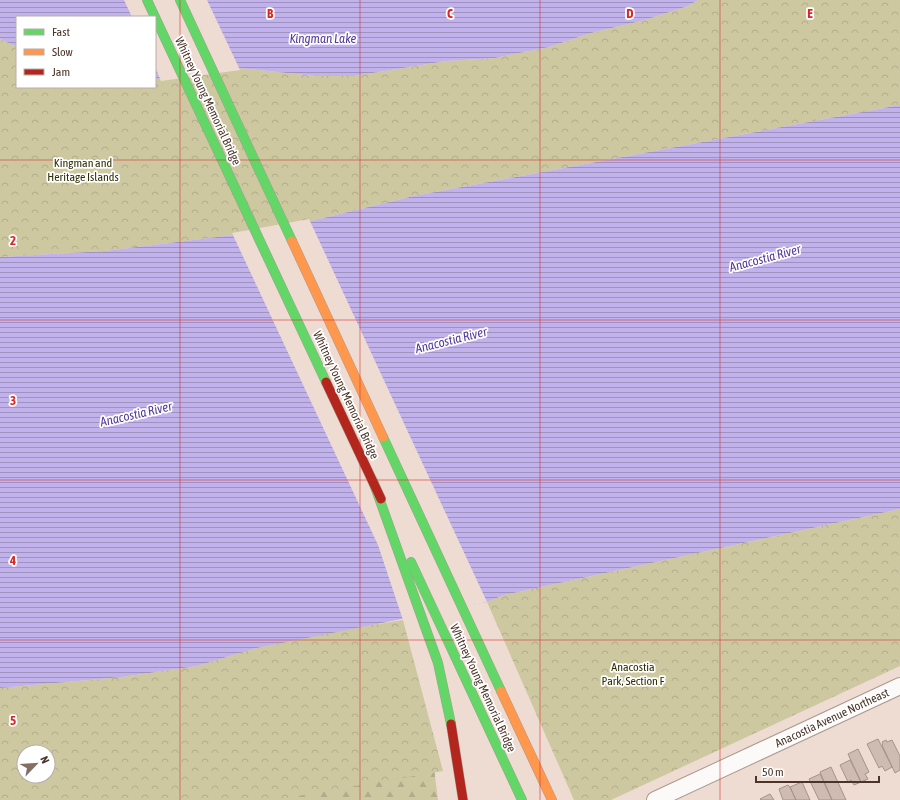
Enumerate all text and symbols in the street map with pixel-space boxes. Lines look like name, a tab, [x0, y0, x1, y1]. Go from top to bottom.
text: B	[267, 6, 274, 21]
text: C	[447, 6, 453, 21]
text: D	[626, 6, 634, 21]
text: E	[807, 6, 813, 21]
legend	[16, 16, 156, 88]
text: Fast	[52, 25, 70, 39]
water label: Kingman Lake	[289, 31, 357, 46]
street label: Whitney Young Memorial Bridge	[172, 35, 244, 167]
text: Slow	[52, 45, 73, 59]
text: Jam	[52, 65, 70, 79]
park label: Kingman and Heritage Islands	[47, 156, 119, 184]
text: 2	[10, 233, 16, 248]
water label: Anacostia River	[727, 241, 803, 275]
water label: Anacostia River	[413, 324, 489, 356]
street label: Whitney Young Memorial Bridge	[310, 329, 382, 461]
text: 3	[10, 393, 16, 408]
water label: Anacostia River	[98, 398, 175, 430]
text: 4	[9, 553, 16, 568]
street label: Whitney Young Memorial Bridge	[447, 622, 519, 754]
park label: Anacostia Park, Section F	[602, 660, 665, 688]
street label: Anacostia Avenue Northeast	[773, 685, 892, 751]
text: 5	[10, 713, 16, 728]
north arrow	[16, 744, 56, 784]
text: N	[38, 754, 52, 765]
scale bar	[756, 758, 879, 784]
text: 50 m	[762, 765, 784, 779]

